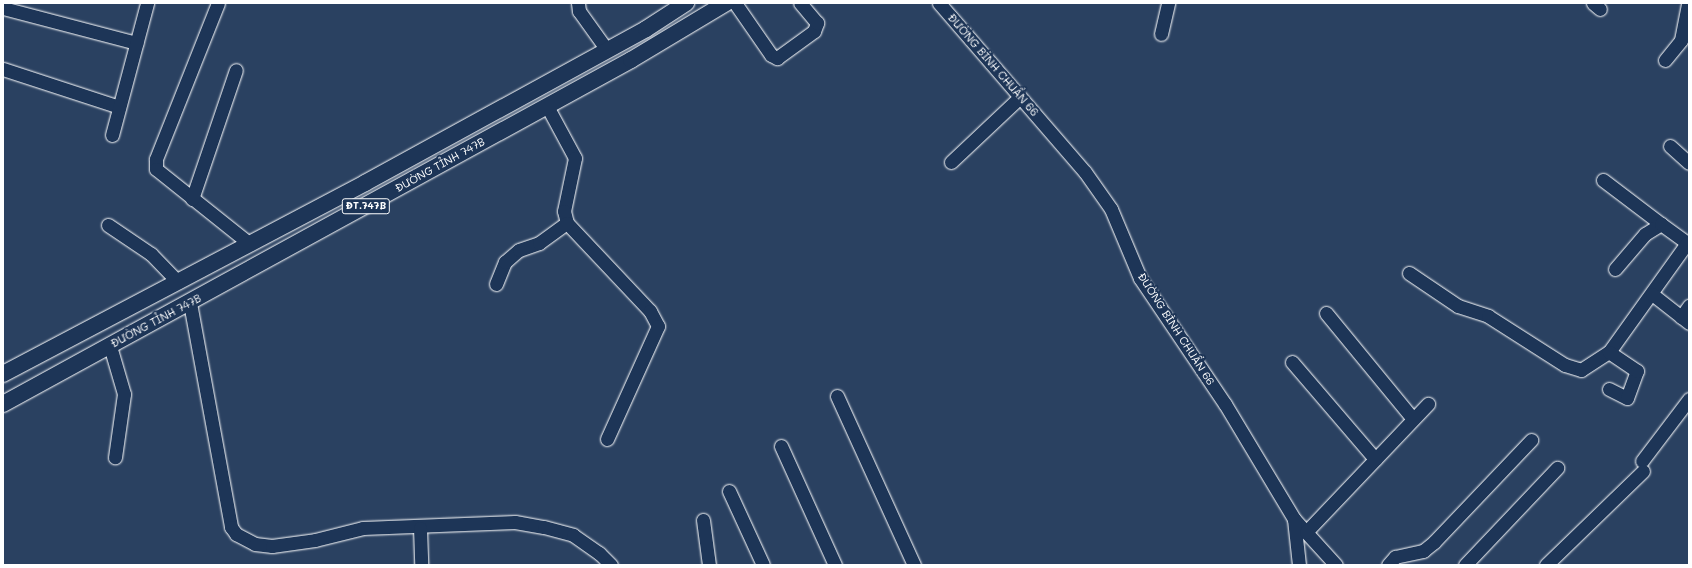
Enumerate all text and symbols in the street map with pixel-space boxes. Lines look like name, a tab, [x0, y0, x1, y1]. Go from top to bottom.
street label: ĐƯỜNG BÌNH CHUẨN 66	[945, 11, 1041, 119]
street label: ĐƯỜNG TỈNH 747B	[393, 135, 487, 195]
road number: ĐT.747B	[341, 198, 391, 214]
street label: ĐƯỜNG BÌNH CHUẨN 66	[1135, 270, 1217, 388]
street label: ĐƯỜNG TỈNH 747B	[108, 292, 204, 350]

